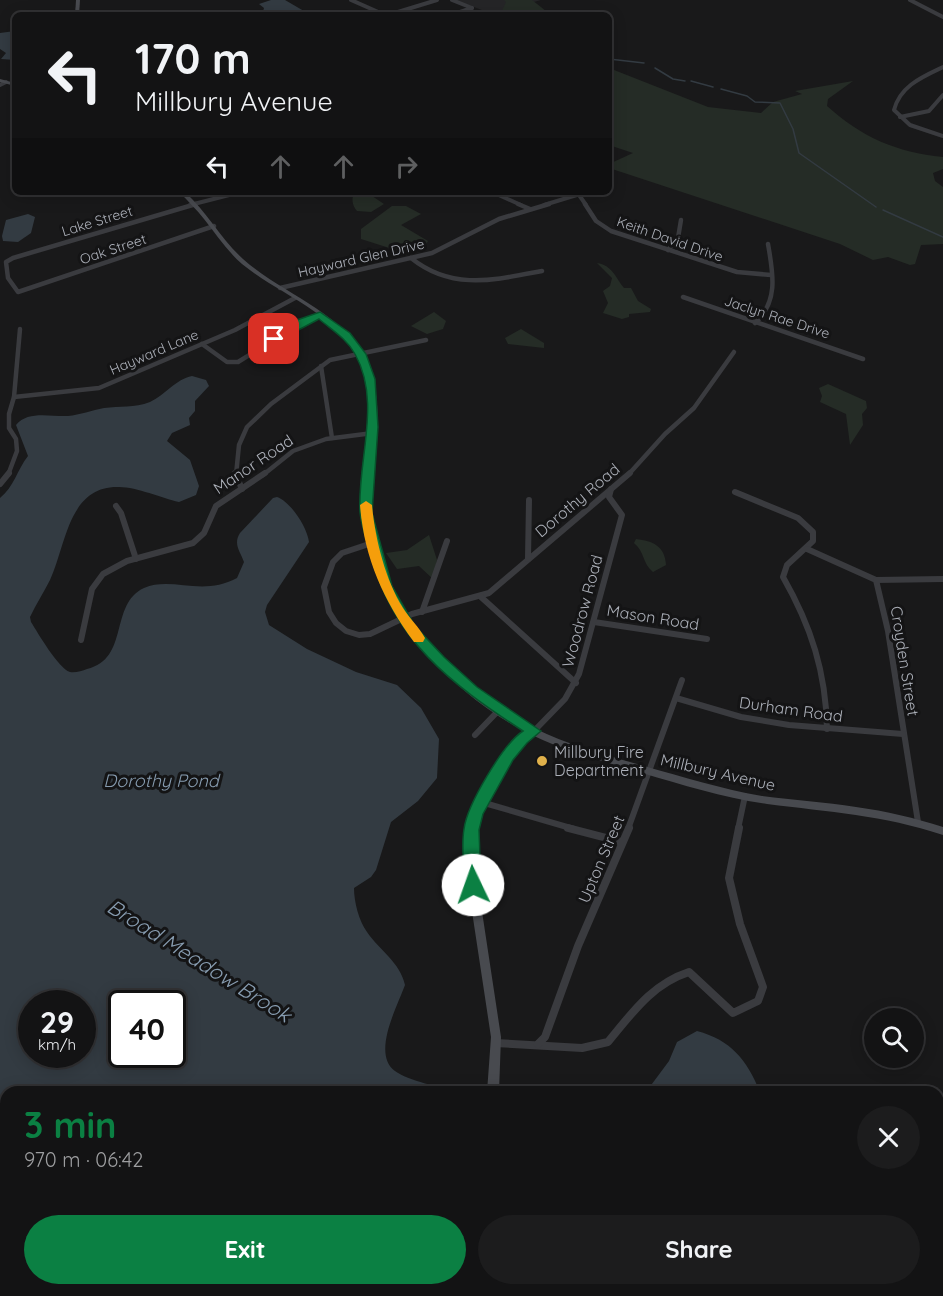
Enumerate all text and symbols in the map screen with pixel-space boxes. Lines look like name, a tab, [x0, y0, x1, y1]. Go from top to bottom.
text: 170 m	[135, 32, 251, 85]
icon: left	[36, 36, 114, 114]
text: Millbury Avenue	[135, 84, 333, 118]
icon: left	[201, 150, 234, 183]
icon: ahead	[264, 150, 297, 183]
icon: ahead	[327, 150, 360, 183]
icon: right	[390, 150, 423, 183]
street label: Lake Street	[59, 202, 135, 240]
street label: Keith David Drive	[614, 212, 726, 266]
street label: Oak Street	[78, 230, 149, 268]
street label: Hayward Glen Drive	[296, 235, 426, 281]
street label: Jaclyn Rae Drive	[722, 291, 832, 343]
pin	[248, 313, 299, 364]
icon: arrive	[257, 322, 290, 355]
street label: Hayward Lane	[107, 325, 201, 379]
street label: Manor Road	[209, 430, 297, 498]
street label: Dorothy Road	[531, 459, 623, 541]
street label: Woodrow Road	[557, 552, 607, 670]
street label: Mason Road	[605, 600, 701, 634]
street label: Croyden Street	[886, 605, 924, 717]
street label: Durham Road	[738, 692, 844, 726]
place label: Millbury Fire Department	[554, 742, 644, 780]
street label: Millbury Avenue	[659, 749, 777, 795]
marker: Millbury Fire Department	[535, 754, 549, 768]
water label: Dorothy Pond	[103, 769, 221, 792]
street label: Upton Street	[574, 812, 628, 906]
position arrow	[441, 853, 505, 917]
water label: Broad Meadow Brook	[103, 893, 298, 1028]
speed limit sign: 40	[108, 990, 186, 1068]
text: 29	[40, 1003, 74, 1041]
map controls	[864, 1008, 924, 1068]
button: search	[864, 1008, 924, 1068]
text: km/h	[38, 1035, 76, 1054]
text: 3 min	[24, 1102, 117, 1147]
button: close	[857, 1106, 920, 1169]
text: 970 m · 06:42	[24, 1147, 143, 1172]
button: Exit	[24, 1215, 466, 1284]
button: Share	[478, 1215, 920, 1284]

